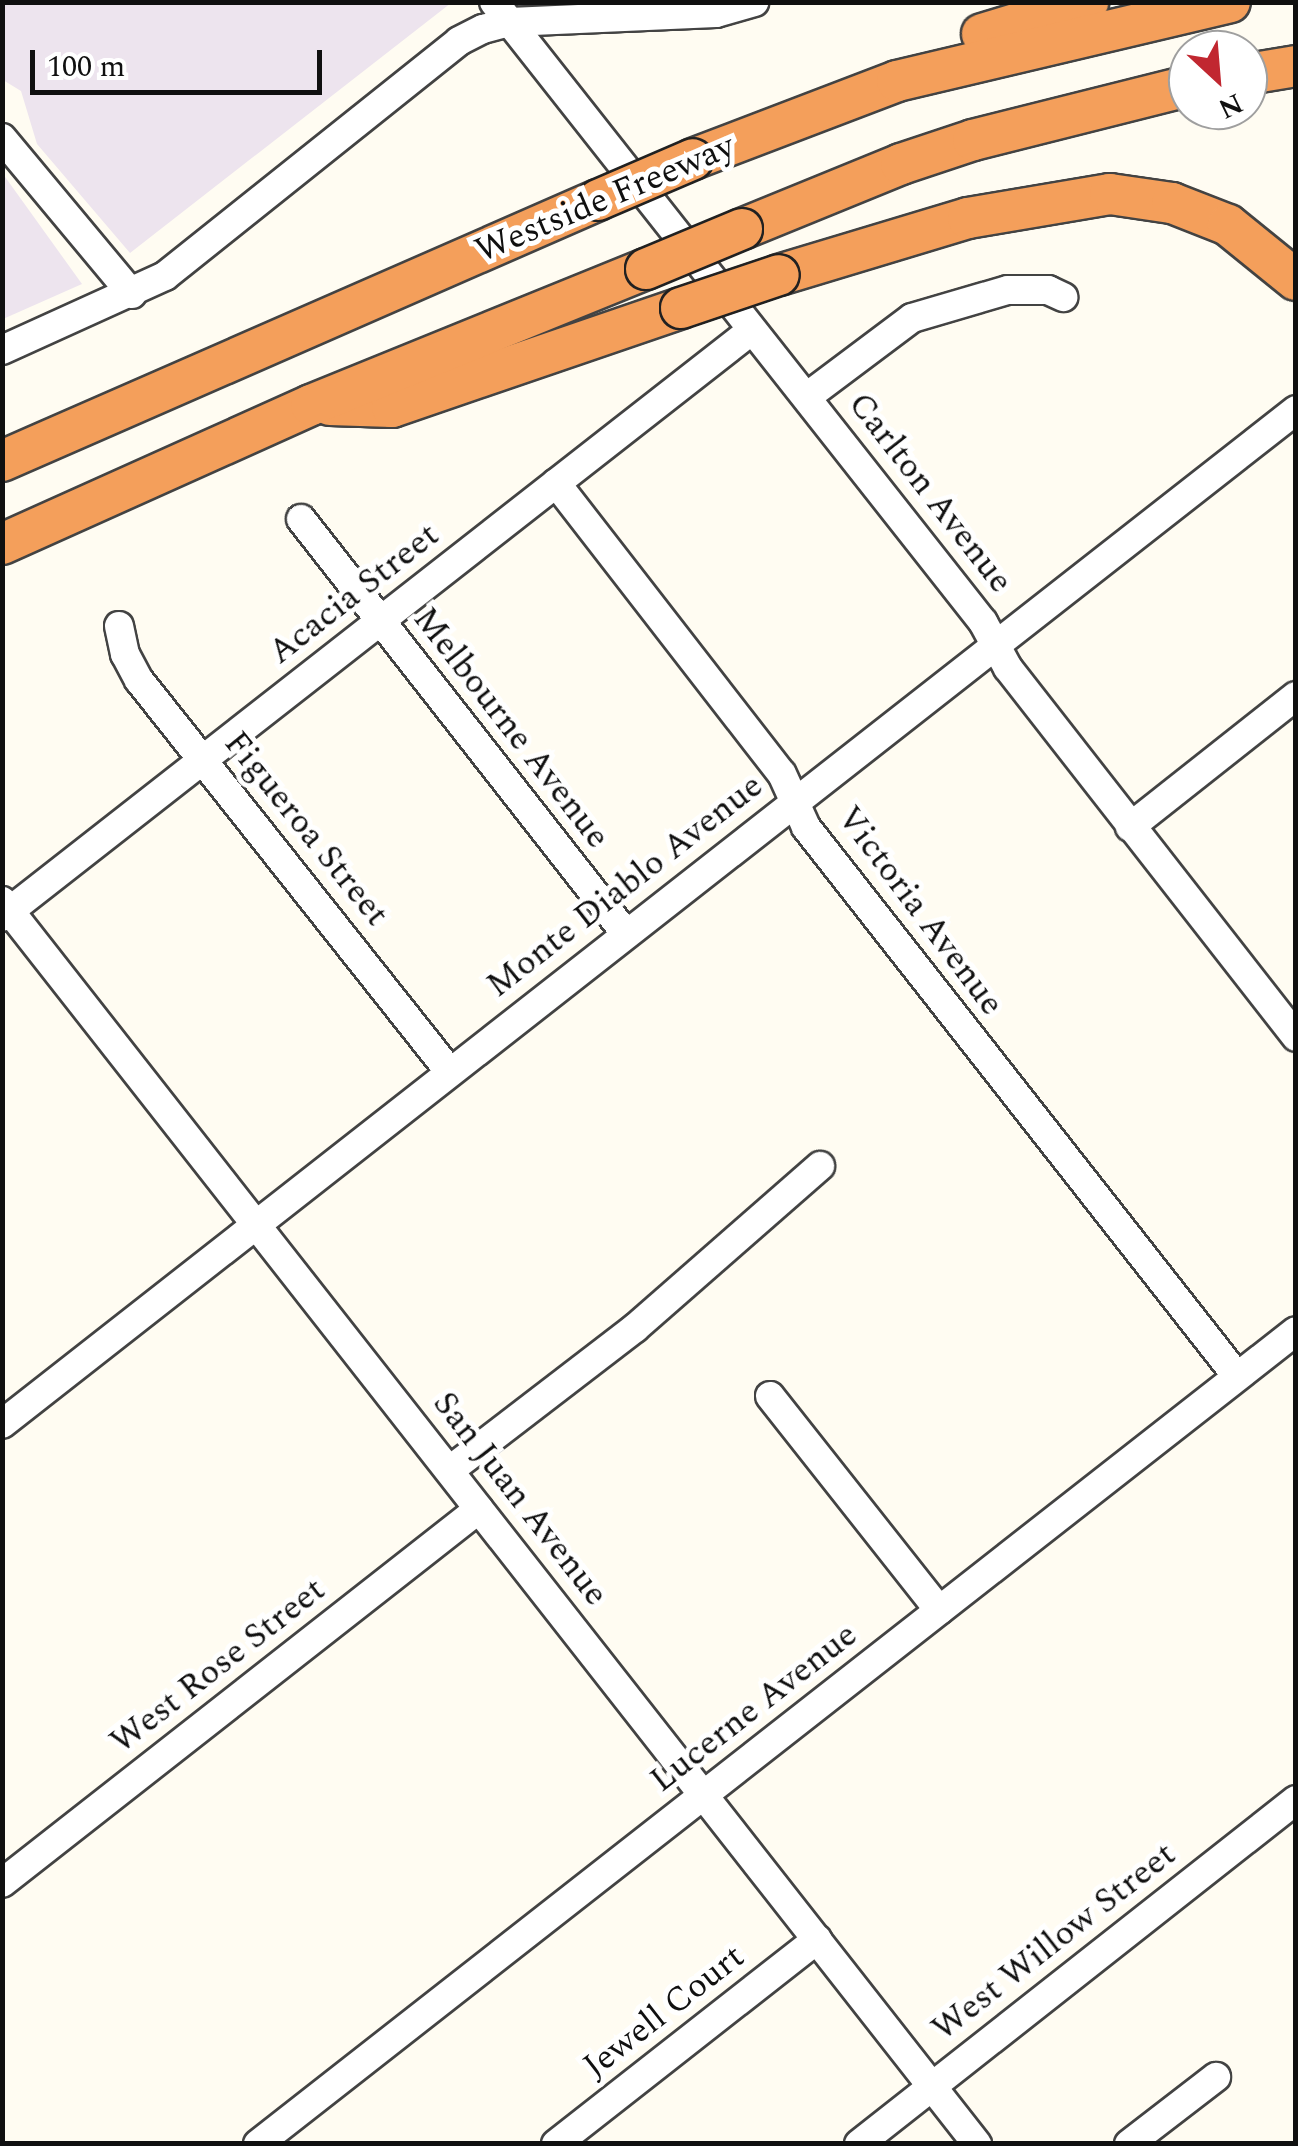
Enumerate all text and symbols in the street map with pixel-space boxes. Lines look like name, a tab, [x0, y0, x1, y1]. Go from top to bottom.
scale bar	[35, 30, 328, 92]
north arrow	[1168, 30, 1268, 130]
text: 100 m	[47, 44, 125, 90]
text: N	[1211, 81, 1250, 130]
street label: Westside Freeway	[469, 125, 741, 273]
street label: Carlton Avenue	[839, 384, 1021, 602]
street label: Acacia Street	[260, 514, 448, 674]
street label: Melbourne Avenue	[404, 599, 618, 857]
street label: Figueroa Street	[215, 723, 397, 935]
street label: Monte Diablo Avenue	[478, 765, 772, 1007]
street label: Victoria Avenue	[828, 798, 1012, 1024]
street label: San Juan Avenue	[423, 1384, 617, 1614]
street label: West Rose Street	[102, 1569, 334, 1763]
street label: Lucerne Avenue	[642, 1614, 866, 1802]
street label: West Willow Street	[924, 1834, 1184, 2050]
street label: Jewell Court	[575, 1936, 753, 2088]

